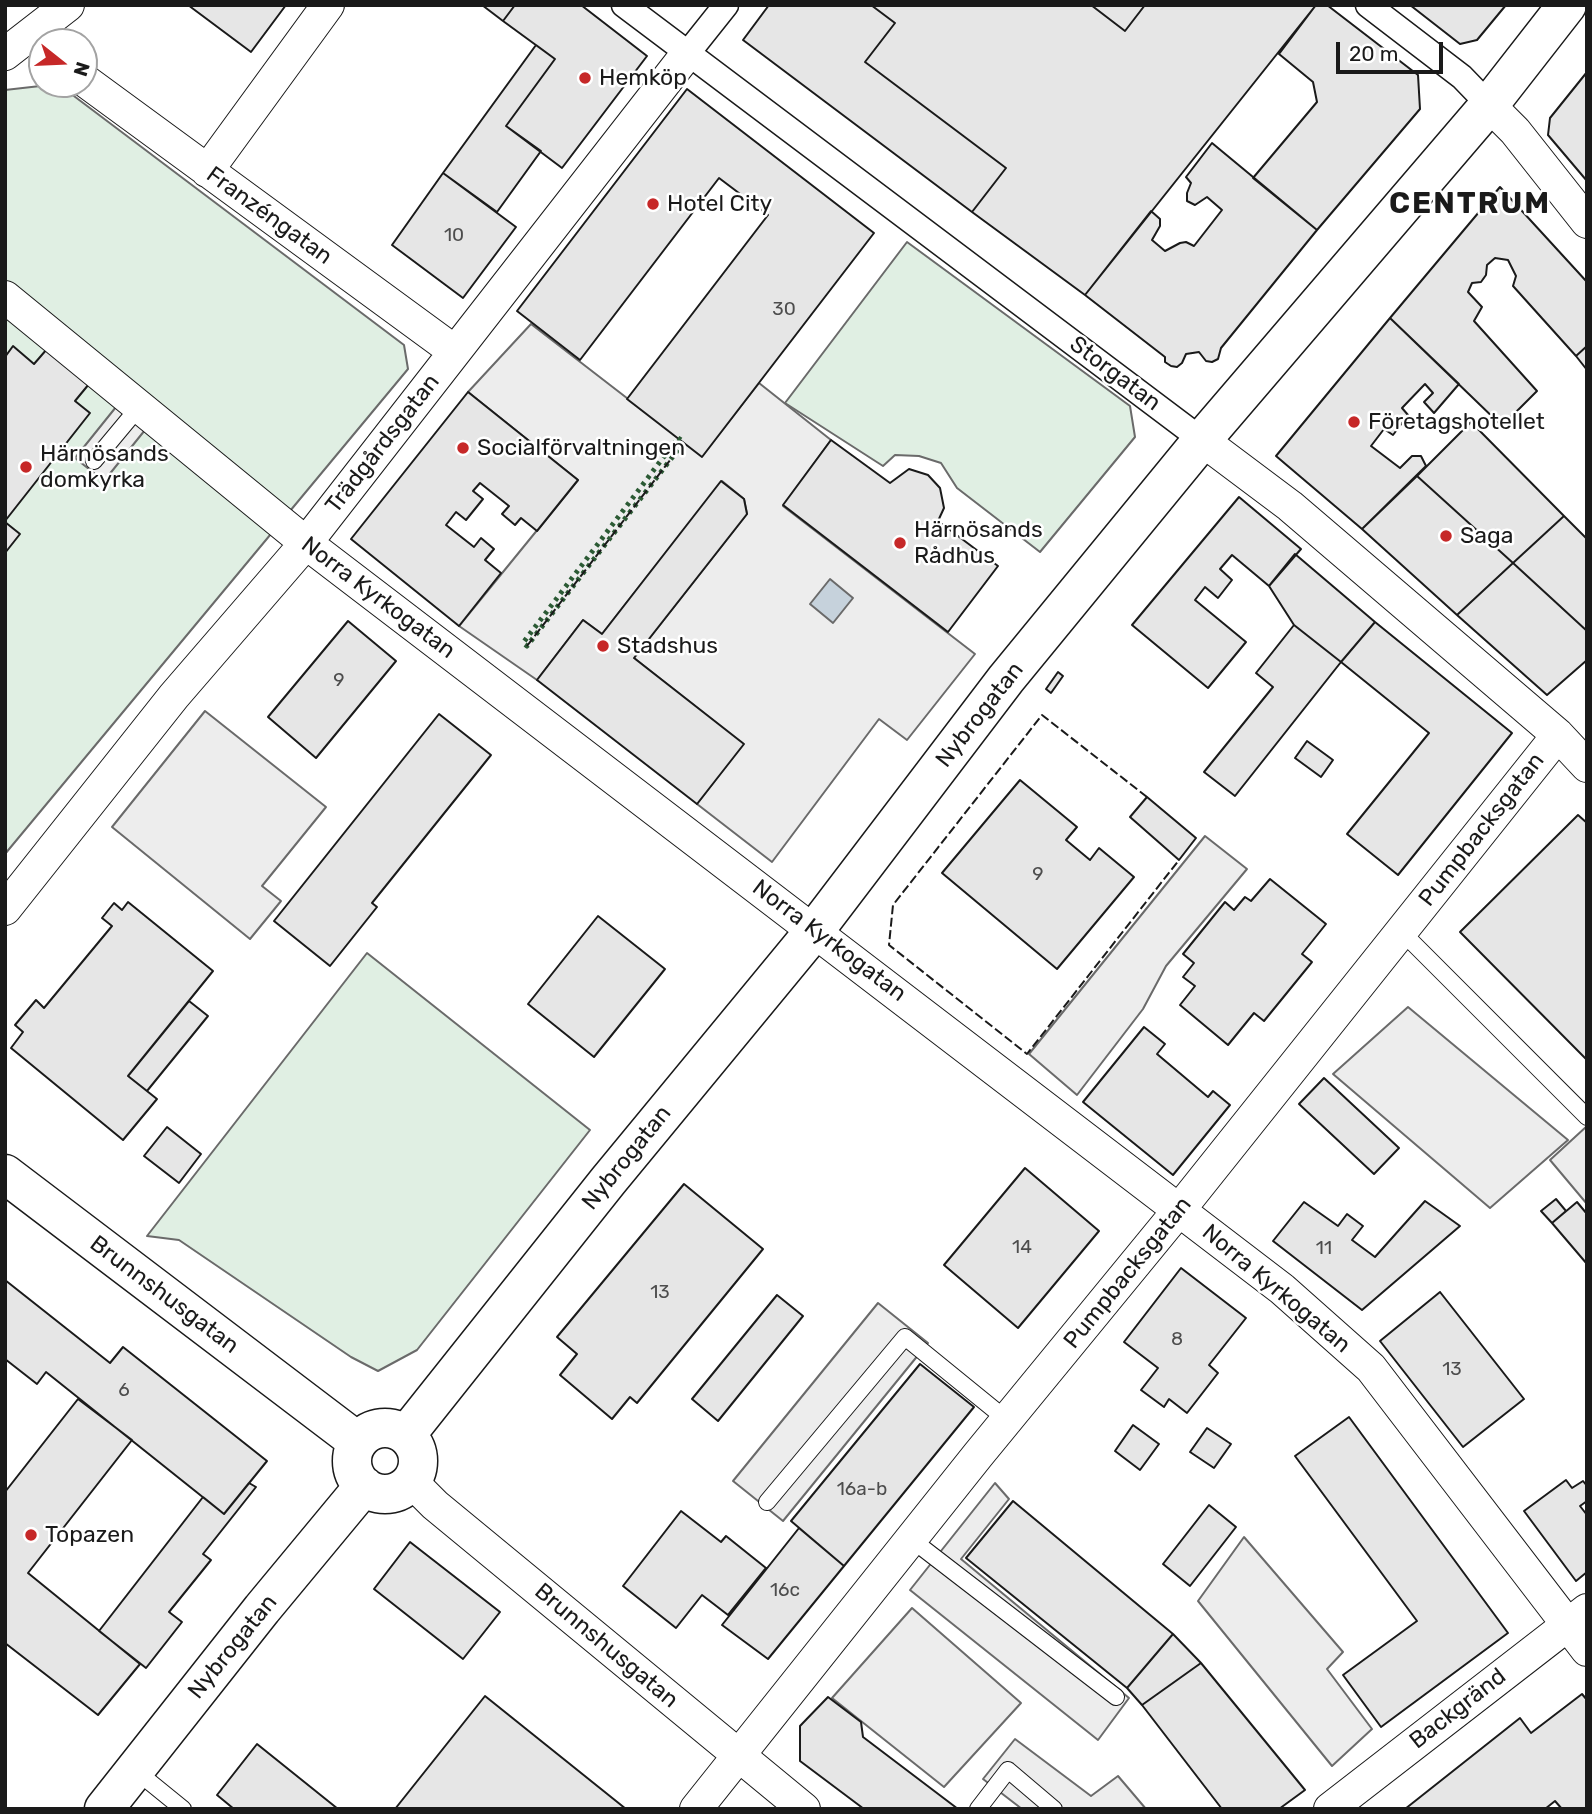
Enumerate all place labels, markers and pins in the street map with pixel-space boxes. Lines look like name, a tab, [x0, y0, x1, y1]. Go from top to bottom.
place label: Hemköp	[599, 64, 687, 92]
marker: Hemköp	[577, 70, 593, 86]
place label: Hotel City	[667, 190, 772, 218]
marker: Hotel City	[645, 196, 661, 212]
place label: Företagshotellet	[1368, 408, 1545, 436]
marker: Företagshotellet	[1346, 414, 1362, 430]
place label: Socialförvaltningen	[477, 434, 685, 462]
place label: Härnösands domkyrka	[40, 440, 169, 494]
marker: Socialförvaltningen	[455, 440, 471, 456]
marker: Härnösands domkyrka	[18, 459, 34, 475]
place label: Härnösands Rådhus	[914, 516, 1043, 570]
place label: Saga	[1460, 522, 1513, 550]
marker: Saga	[1438, 528, 1454, 544]
marker: Härnösands Rådhus	[892, 535, 908, 551]
place label: Stadshus	[617, 632, 718, 660]
marker: Stadshus	[595, 638, 611, 654]
place label: Topazen	[45, 1521, 134, 1549]
marker: Topazen	[23, 1527, 39, 1543]

